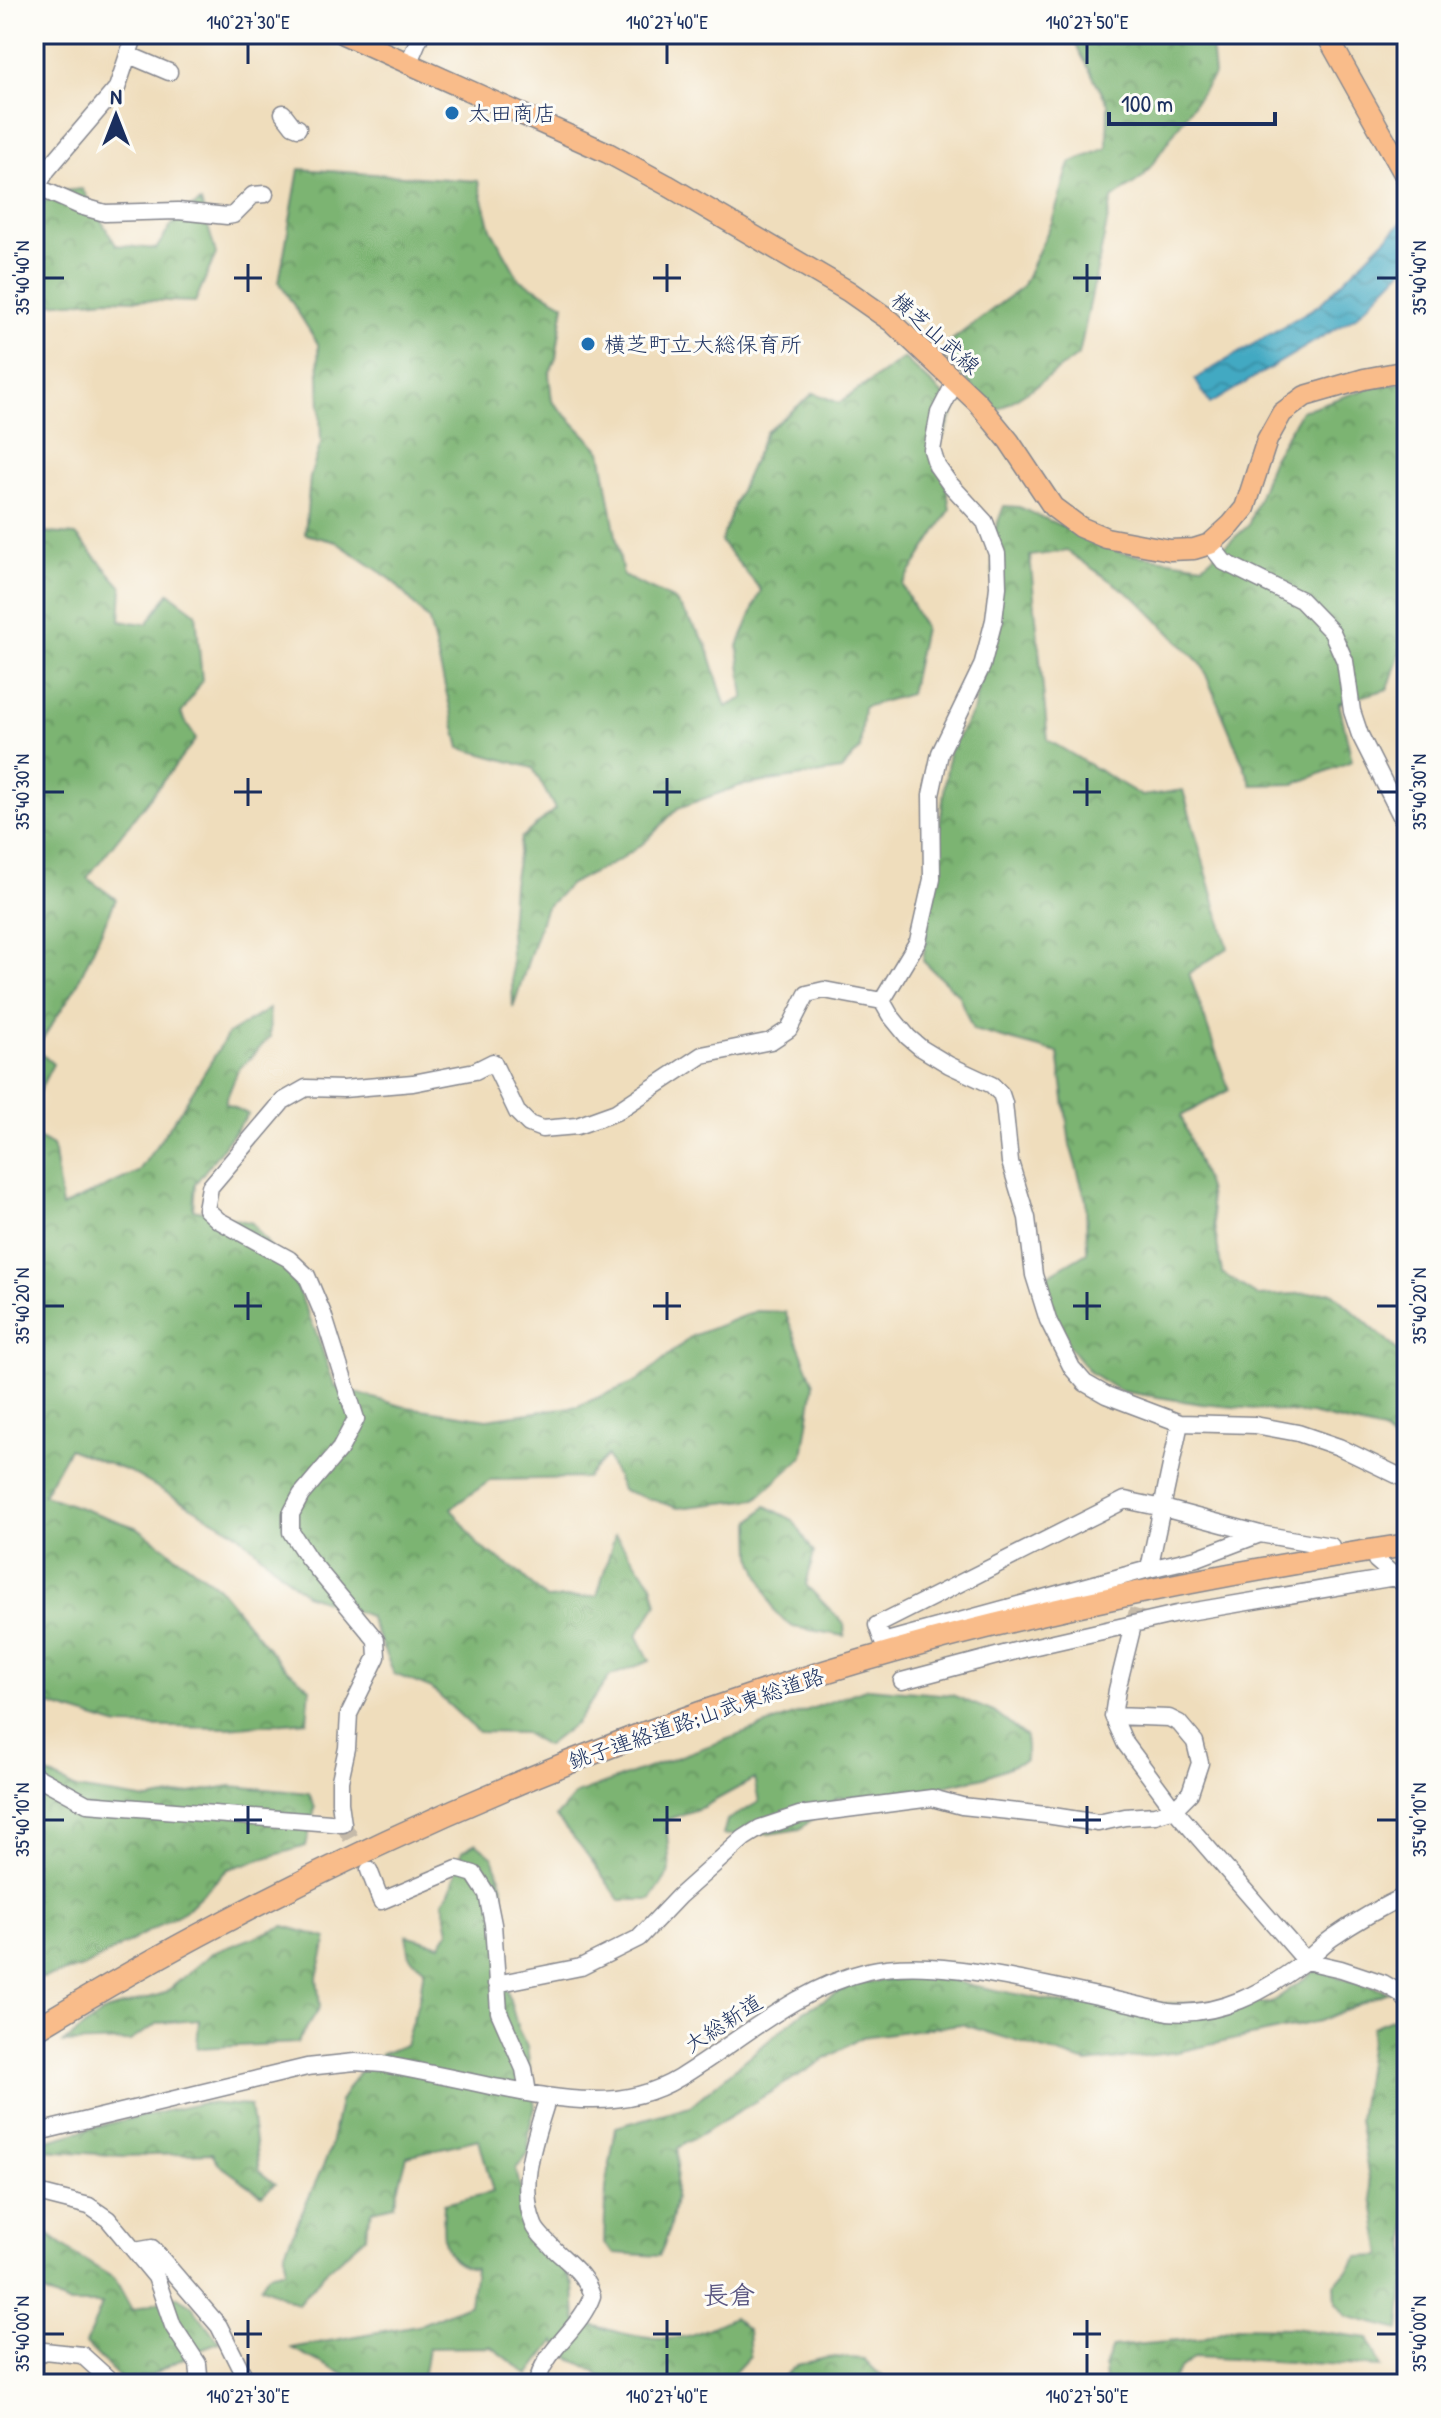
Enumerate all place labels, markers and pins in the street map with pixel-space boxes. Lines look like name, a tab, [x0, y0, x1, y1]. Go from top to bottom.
place label: 太田商店	[468, 98, 556, 128]
marker: 太田商店	[443, 104, 461, 122]
place label: 横芝町立大総保育所	[604, 329, 802, 359]
marker: 横芝町立大総保育所	[579, 335, 597, 353]

